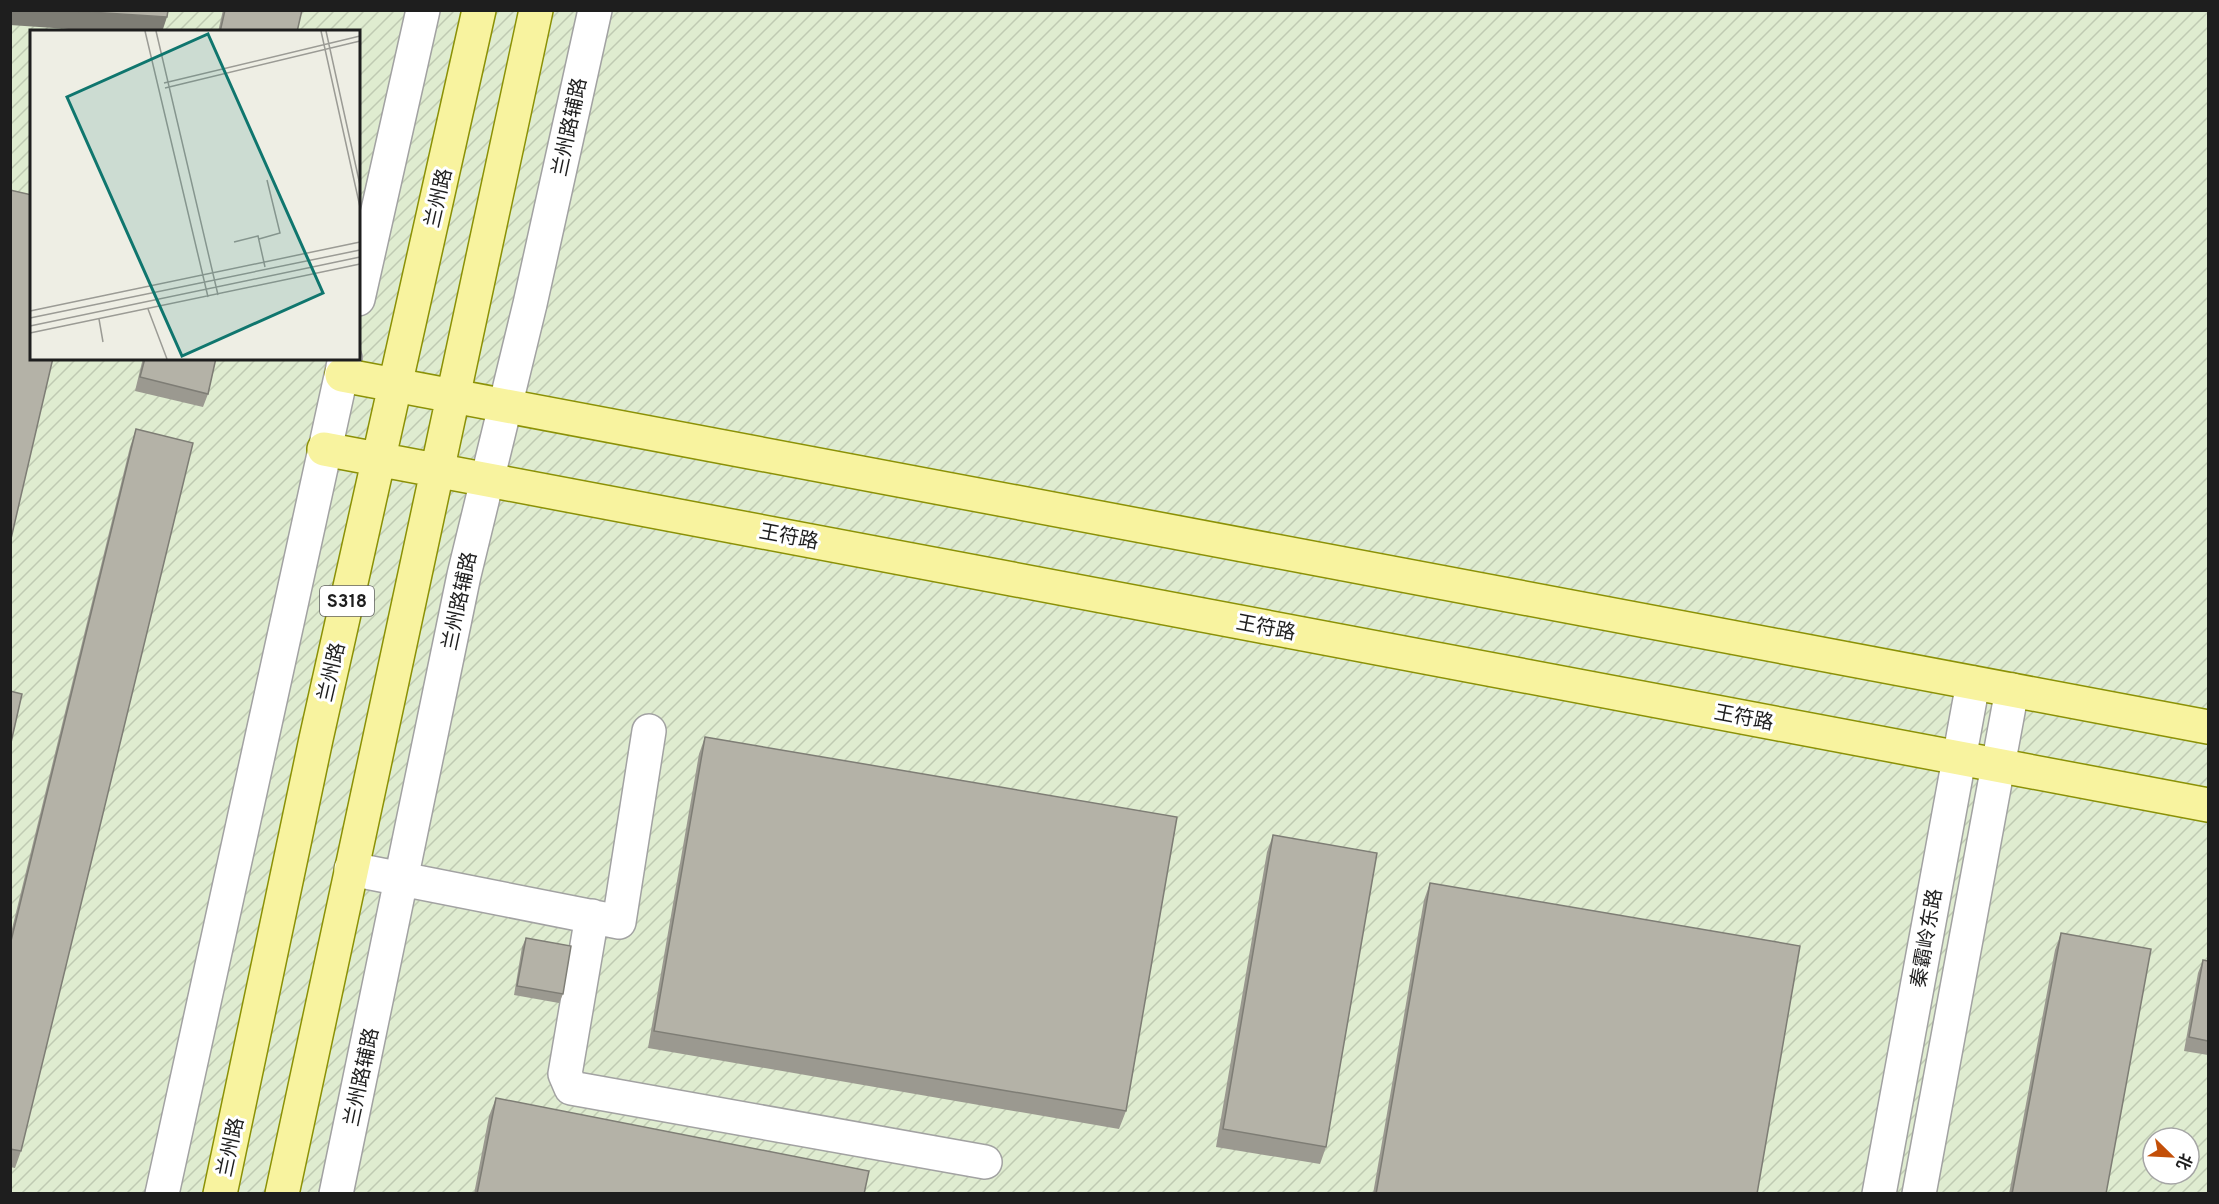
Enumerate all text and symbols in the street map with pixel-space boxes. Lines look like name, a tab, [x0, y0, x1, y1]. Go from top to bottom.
inset map	[30, 30, 360, 360]
street label: 兰州路辅路	[548, 76, 594, 179]
street label: 兰州路	[421, 166, 459, 231]
street label: 王符路	[757, 519, 821, 556]
street label: 兰州路辅路	[438, 550, 484, 653]
road number: S318	[320, 586, 374, 616]
street label: 王符路	[1234, 610, 1298, 647]
street label: 兰州路	[314, 640, 352, 705]
street label: 王符路	[1712, 700, 1776, 737]
street label: 秦霸岭东路	[1906, 887, 1949, 990]
street label: 兰州路辅路	[340, 1026, 386, 1129]
street label: 兰州路	[213, 1115, 251, 1179]
north arrow	[2141, 1126, 2201, 1186]
text: 北	[2170, 1150, 2195, 1173]

